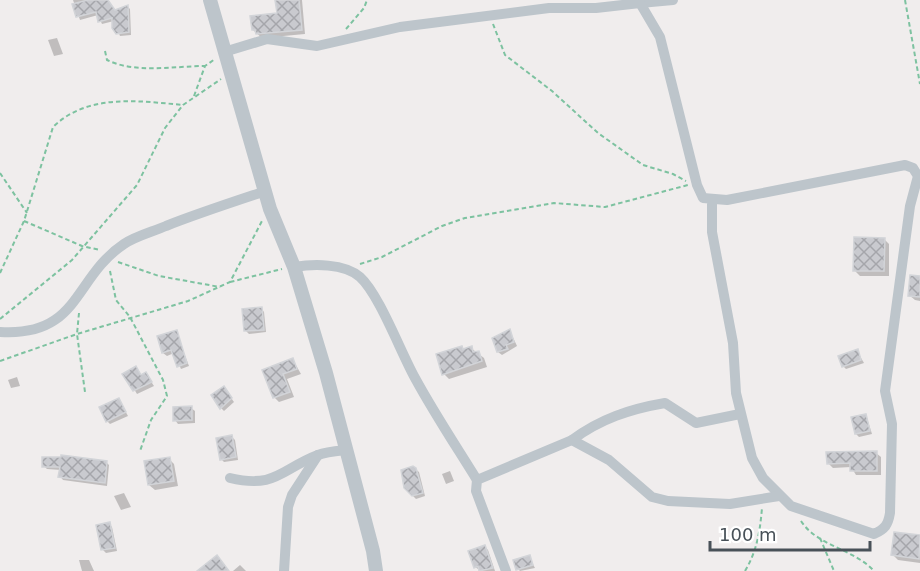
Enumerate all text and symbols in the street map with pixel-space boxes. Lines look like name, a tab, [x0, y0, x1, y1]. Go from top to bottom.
scale bar	[710, 514, 870, 552]
text: 100 m	[719, 524, 777, 545]

